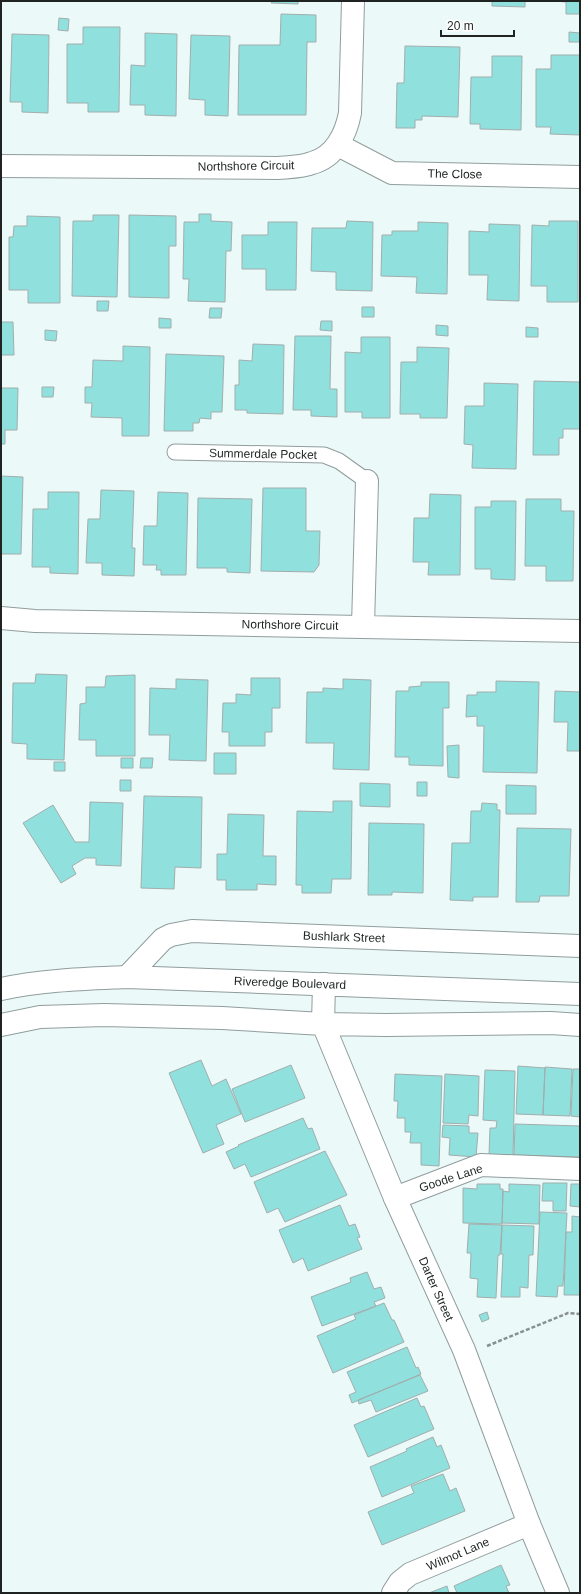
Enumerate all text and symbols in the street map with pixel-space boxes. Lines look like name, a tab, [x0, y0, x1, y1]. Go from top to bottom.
scale bar	[441, 12, 514, 38]
text: 20 m	[447, 19, 474, 33]
street label: Northshore Circuit	[198, 158, 295, 174]
street label: The Close	[428, 167, 483, 181]
street label: Summerdale Pocket	[209, 446, 318, 462]
street label: Northshore Circuit	[242, 617, 339, 633]
street label: Bushlark Street	[303, 929, 386, 945]
street label: Riveredge Boulevard	[234, 974, 346, 992]
street label: Goode Lane	[417, 1161, 485, 1195]
street label: Darter Street	[416, 1255, 457, 1324]
street label: Wilmot Lane	[425, 1534, 492, 1573]

